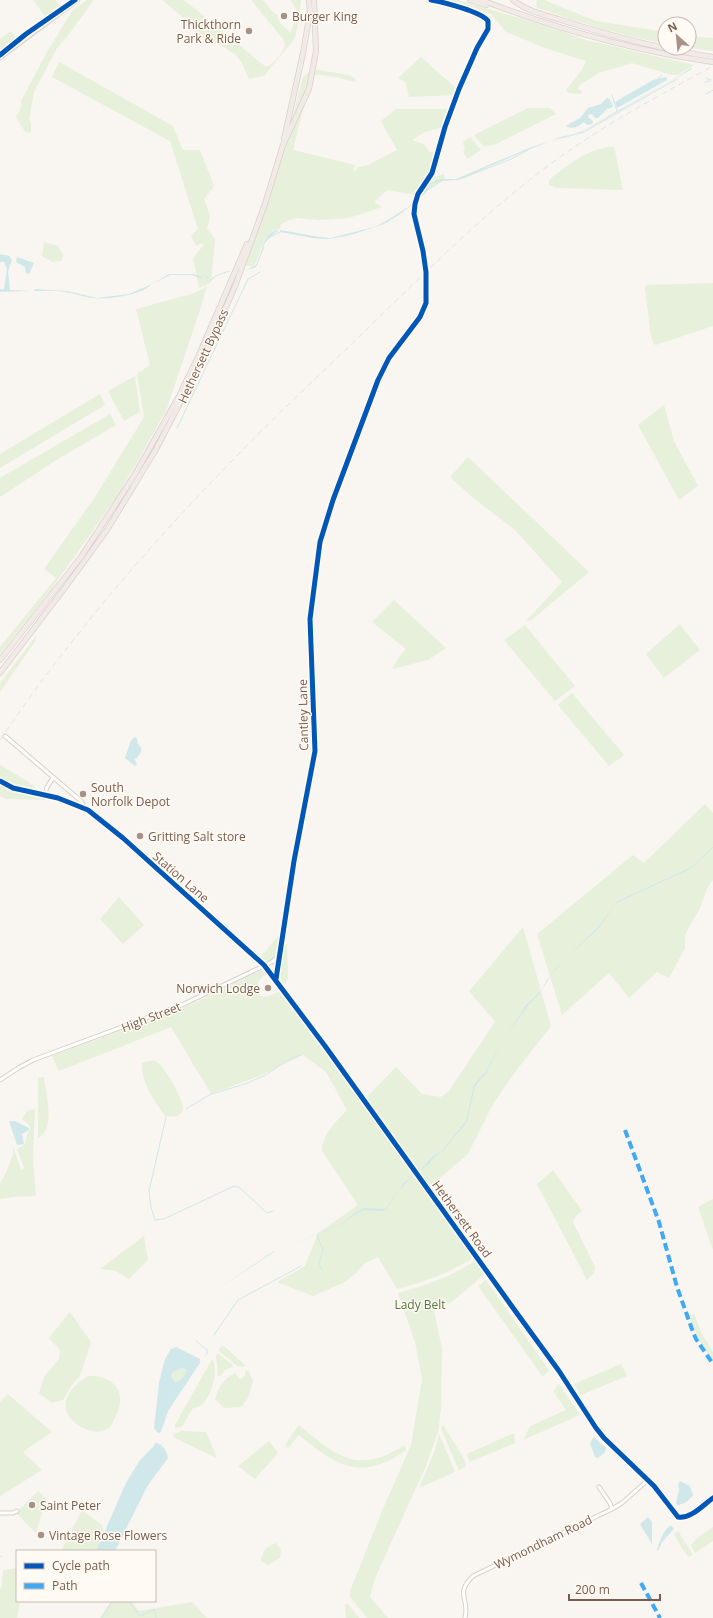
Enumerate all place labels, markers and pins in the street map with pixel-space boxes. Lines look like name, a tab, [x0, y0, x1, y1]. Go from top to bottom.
place label: Burger King	[292, 8, 358, 25]
marker: Burger King	[279, 11, 289, 21]
place label: Thickthorn Park & Ride	[176, 16, 241, 47]
marker: Thickthorn Park & Ride	[244, 26, 254, 36]
place label: South Norfolk Depot	[91, 779, 170, 810]
marker: South Norfolk Depot	[78, 789, 88, 799]
place label: Gritting Salt store	[148, 828, 246, 845]
marker: Gritting Salt store	[135, 831, 145, 841]
place label: Norwich Lodge	[176, 980, 260, 997]
marker: Norwich Lodge	[263, 983, 273, 993]
place label: Saint Peter	[40, 1497, 101, 1514]
marker: Saint Peter	[27, 1500, 37, 1510]
place label: Vintage Rose Flowers	[49, 1527, 167, 1544]
marker: Vintage Rose Flowers	[36, 1530, 46, 1540]

